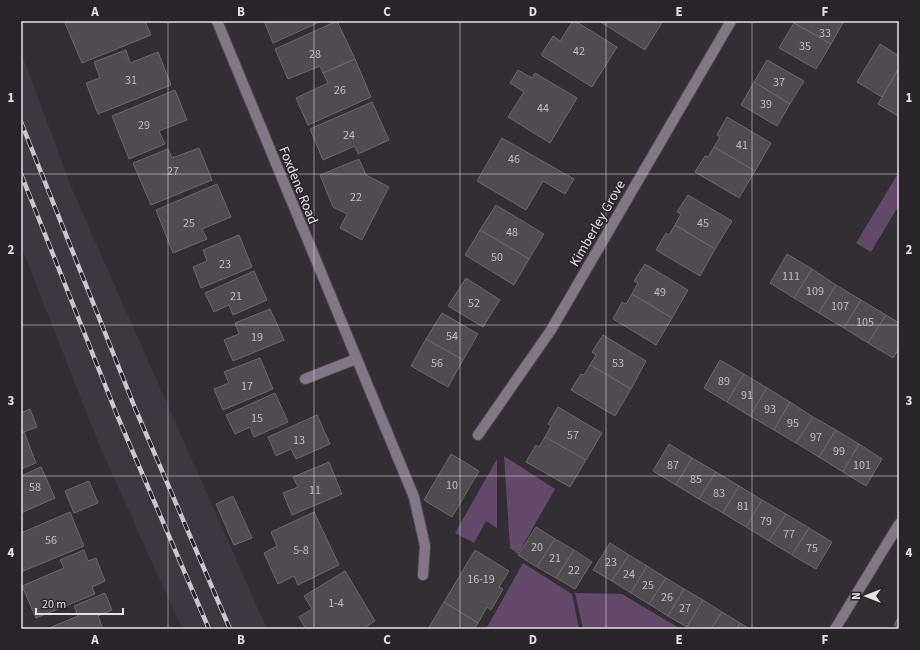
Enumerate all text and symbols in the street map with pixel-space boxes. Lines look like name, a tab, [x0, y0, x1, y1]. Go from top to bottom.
text: A	[90, 3, 99, 21]
text: B	[237, 3, 245, 21]
text: C	[383, 3, 391, 21]
text: D	[529, 3, 537, 21]
text: E	[675, 3, 683, 21]
text: F	[822, 3, 829, 21]
house number: 33	[819, 25, 831, 42]
house number: 35	[799, 38, 811, 55]
house number: 42	[573, 43, 585, 60]
house number: 28	[309, 46, 321, 63]
house number: 31	[125, 72, 137, 89]
house number: 37	[773, 74, 785, 91]
house number: 26	[334, 82, 346, 99]
text: 1	[8, 89, 15, 107]
text: 1	[906, 89, 913, 107]
house number: 39	[760, 96, 772, 113]
house number: 44	[537, 100, 549, 117]
house number: 29	[138, 117, 150, 134]
house number: 24	[343, 127, 355, 144]
house number: 41	[736, 137, 748, 154]
street label: Foxdene Road	[273, 144, 323, 227]
house number: 46	[508, 151, 520, 168]
house number: 27	[167, 163, 179, 180]
street label: Kimberley Grove	[565, 176, 631, 270]
house number: 22	[350, 189, 362, 206]
house number: 25	[183, 215, 195, 232]
house number: 45	[697, 215, 709, 232]
house number: 48	[506, 224, 518, 241]
text: 2	[8, 241, 15, 259]
text: 2	[906, 241, 913, 259]
house number: 50	[491, 249, 503, 266]
house number: 23	[219, 256, 231, 273]
house number: 111	[782, 268, 800, 285]
house number: 109	[806, 283, 824, 300]
house number: 49	[654, 284, 666, 301]
house number: 21	[230, 288, 242, 305]
house number: 52	[468, 295, 480, 312]
house number: 107	[831, 298, 849, 315]
house number: 105	[856, 314, 874, 331]
house number: 54	[446, 328, 458, 345]
house number: 19	[251, 329, 263, 346]
house number: 56	[431, 355, 443, 372]
house number: 53	[612, 355, 624, 372]
house number: 89	[718, 373, 730, 390]
house number: 17	[241, 378, 253, 395]
house number: 91	[741, 387, 753, 404]
text: 3	[8, 392, 15, 410]
text: 3	[906, 392, 913, 410]
house number: 93	[764, 401, 776, 418]
house number: 15	[251, 410, 263, 427]
house number: 95	[787, 415, 799, 432]
house number: 57	[567, 427, 579, 444]
house number: 97	[810, 429, 822, 446]
house number: 13	[293, 432, 305, 449]
house number: 99	[833, 443, 845, 460]
house number: 87	[667, 457, 679, 474]
house number: 101	[853, 457, 871, 474]
house number: 85	[690, 471, 702, 488]
house number: 10	[446, 477, 458, 494]
house number: 58	[29, 479, 41, 496]
house number: 11	[309, 482, 321, 499]
house number: 83	[713, 485, 725, 502]
house number: 81	[737, 498, 749, 515]
house number: 79	[760, 513, 772, 530]
house number: 77	[783, 526, 795, 543]
house number: 56	[45, 532, 57, 549]
house number: 20	[531, 539, 543, 556]
house number: 75	[806, 540, 818, 557]
house number: 5-8	[293, 542, 309, 559]
text: 4	[8, 544, 15, 562]
text: 4	[906, 544, 913, 562]
house number: 21	[549, 550, 561, 567]
house number: 23	[605, 554, 617, 571]
house number: 22	[568, 562, 580, 579]
house number: 24	[623, 566, 635, 583]
house number: 16-19	[467, 571, 495, 588]
north arrow	[846, 576, 886, 616]
house number: 25	[642, 577, 654, 594]
house number: 26	[661, 589, 673, 606]
scale bar	[36, 590, 123, 616]
text: N	[849, 592, 864, 600]
house number: 1-4	[328, 595, 344, 612]
text: 20 m	[42, 596, 66, 613]
house number: 27	[679, 600, 691, 617]
text: A	[90, 631, 99, 649]
text: B	[237, 631, 245, 649]
text: C	[383, 631, 391, 649]
text: D	[529, 631, 537, 649]
text: E	[675, 631, 683, 649]
text: F	[822, 631, 829, 649]

